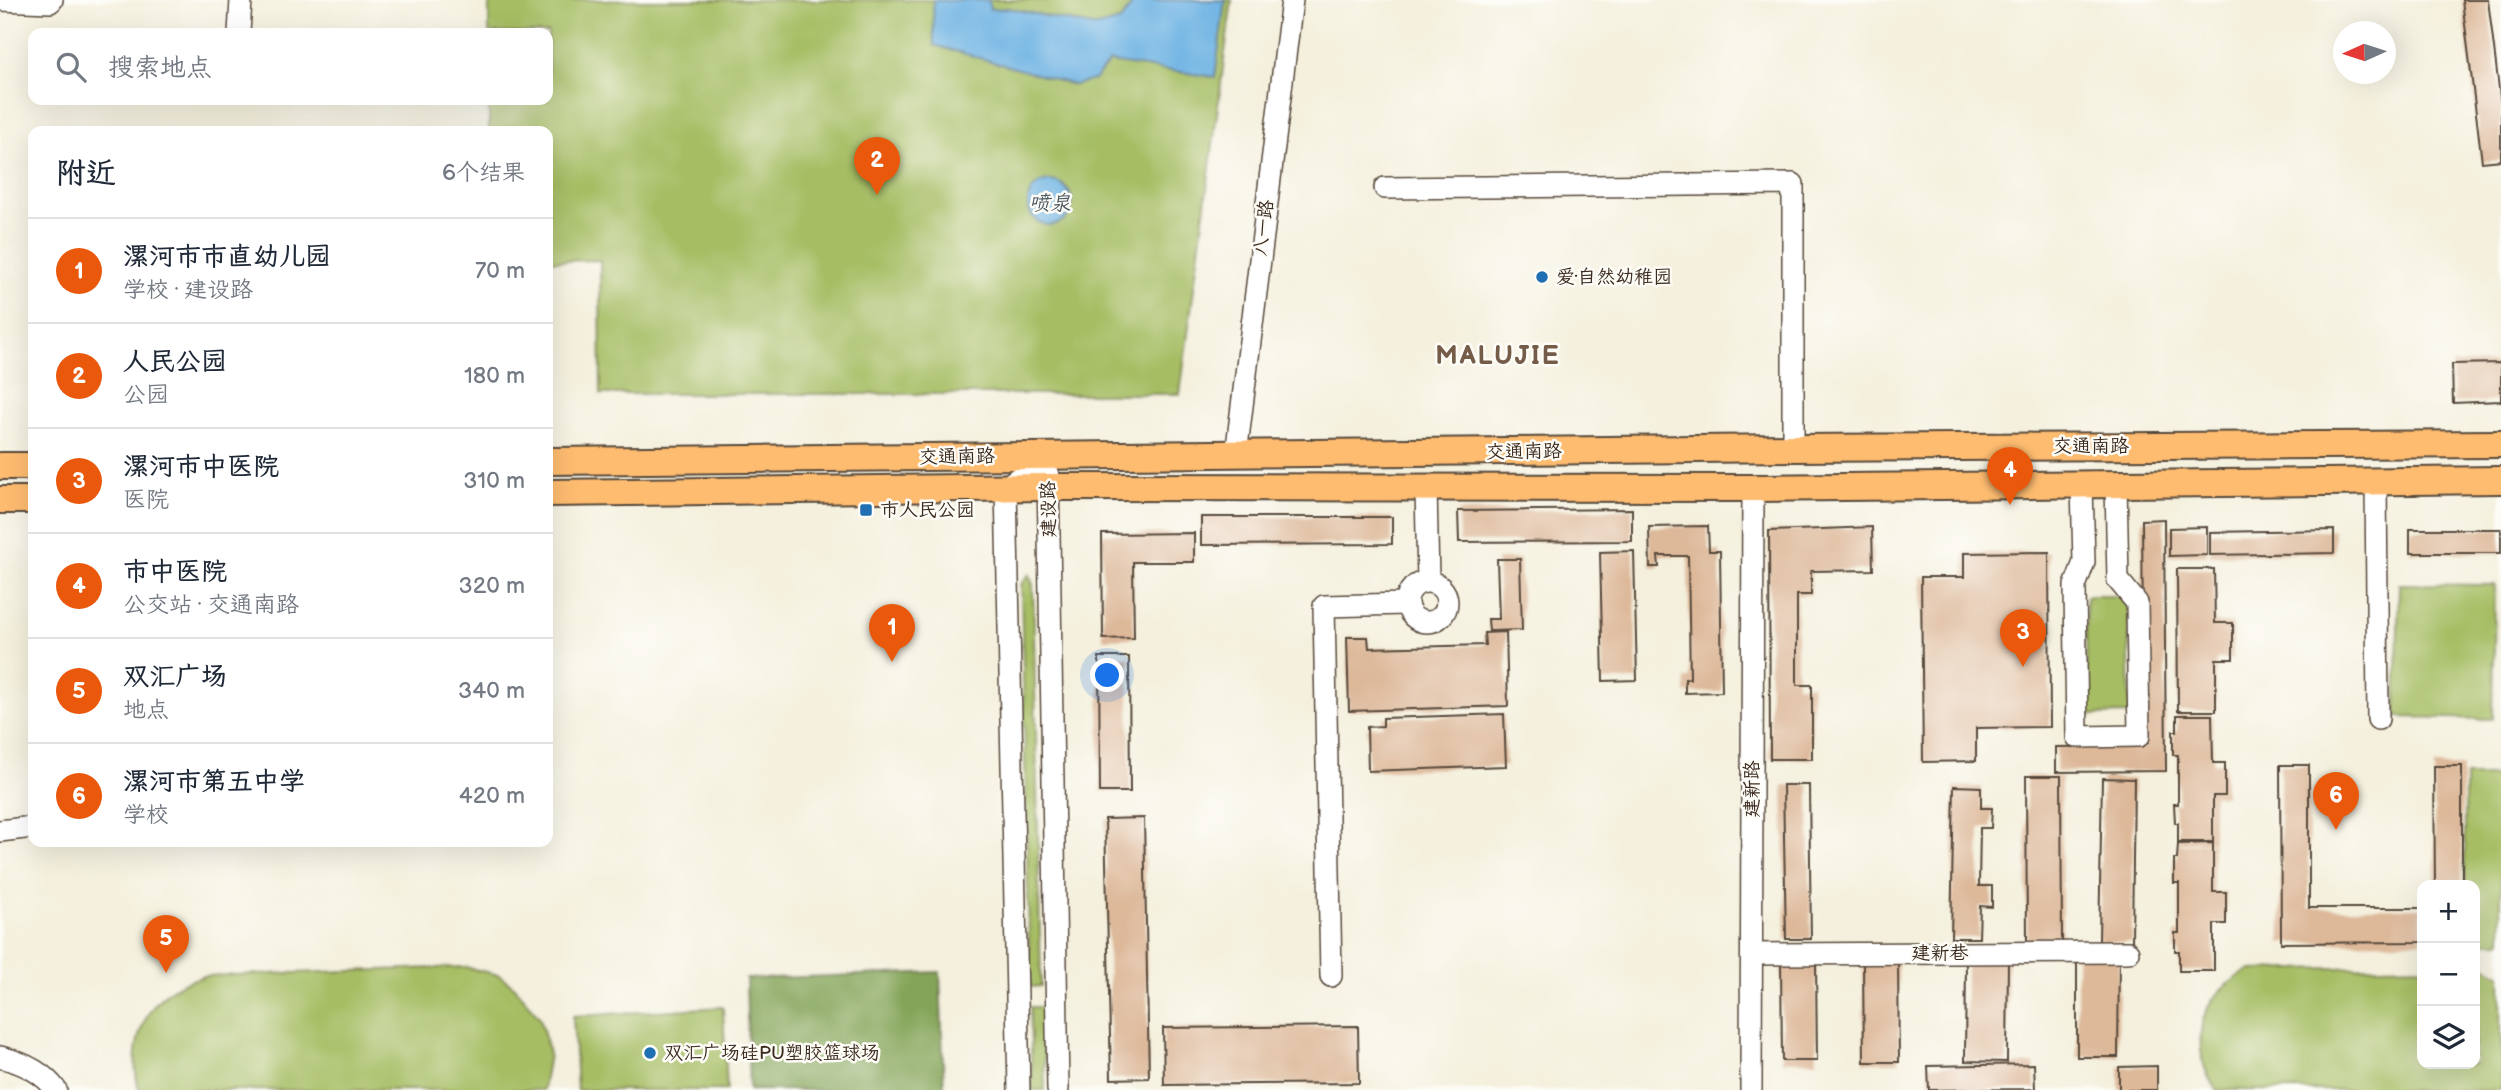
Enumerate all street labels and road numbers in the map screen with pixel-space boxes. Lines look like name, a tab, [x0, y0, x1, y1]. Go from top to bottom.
street label: 八一路	[1249, 198, 1279, 258]
street label: 交通南路	[2053, 435, 2129, 458]
street label: 交通南路	[1486, 440, 1562, 464]
street label: 交通南路	[919, 445, 995, 469]
street label: 建设路	[1037, 480, 1061, 538]
street label: 建新路	[1741, 760, 1764, 818]
street label: 建新巷	[1911, 942, 1969, 965]

